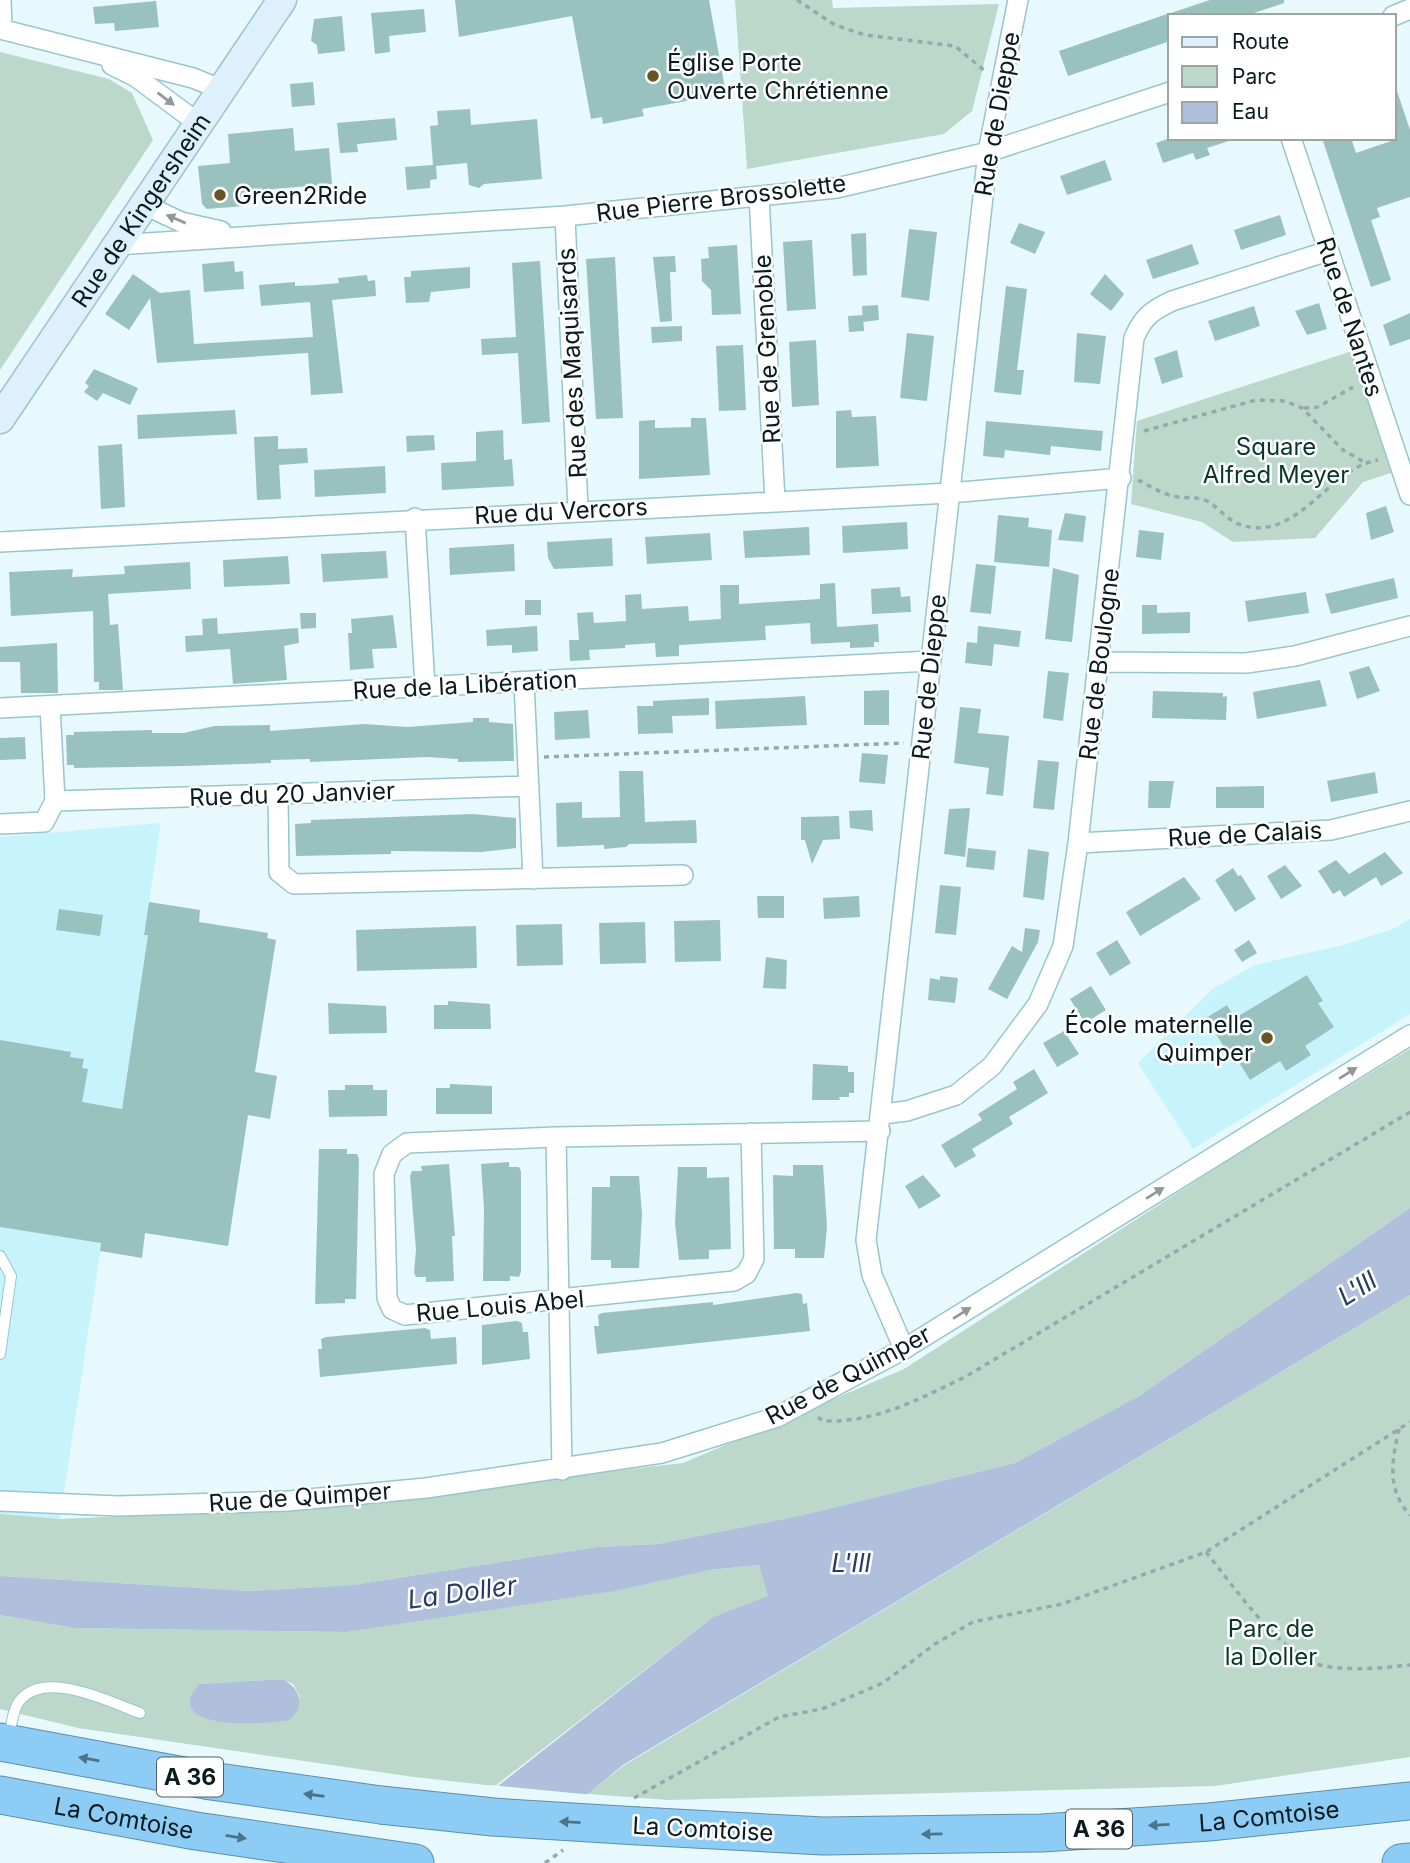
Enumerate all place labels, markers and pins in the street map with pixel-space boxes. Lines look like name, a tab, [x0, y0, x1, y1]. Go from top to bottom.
place label: Église Porte Ouverte Chrétienne	[667, 47, 889, 105]
marker: Église Porte Ouverte Chrétienne	[645, 68, 661, 84]
place label: Green2Ride	[234, 181, 367, 210]
marker: Green2Ride	[212, 187, 228, 203]
place label: École maternelle Quimper	[1065, 1009, 1253, 1067]
marker: École maternelle Quimper	[1259, 1030, 1275, 1046]

